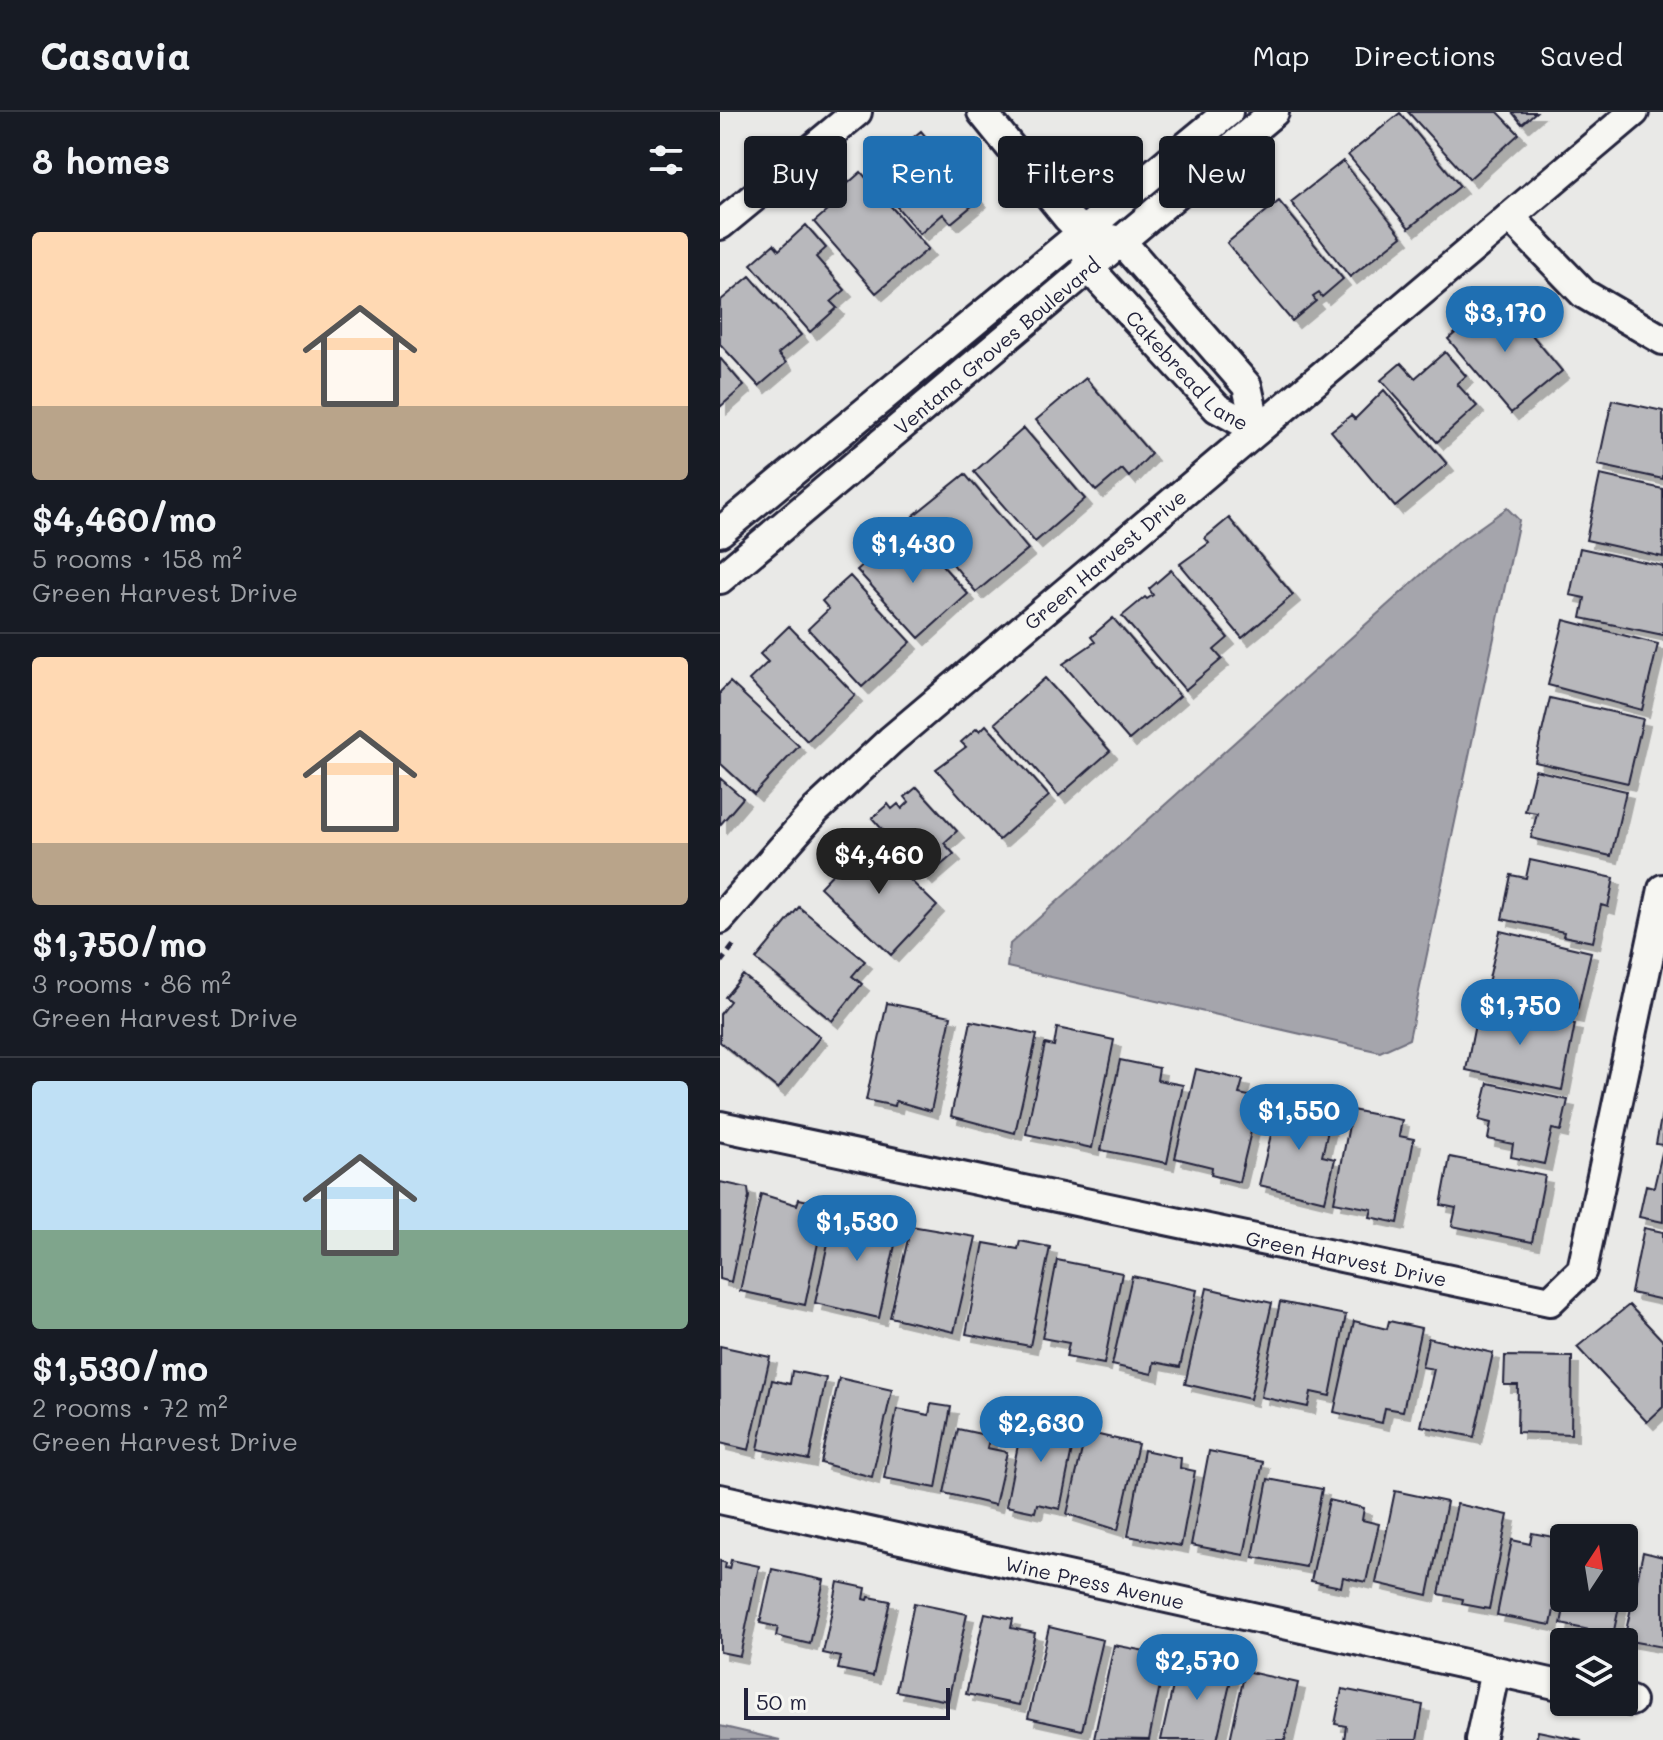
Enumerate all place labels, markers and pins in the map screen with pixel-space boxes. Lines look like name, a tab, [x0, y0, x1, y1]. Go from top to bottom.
pin: $3,170	[1440, 286, 1570, 354]
pin: $1,430	[848, 517, 978, 585]
pin: $4,460	[814, 828, 944, 896]
pin: $1,750	[1455, 979, 1585, 1047]
pin: $1,550	[1234, 1084, 1364, 1152]
pin: $1,530	[792, 1195, 922, 1263]
pin: $2,630	[976, 1396, 1106, 1464]
pin: $2,570	[1132, 1634, 1262, 1702]

